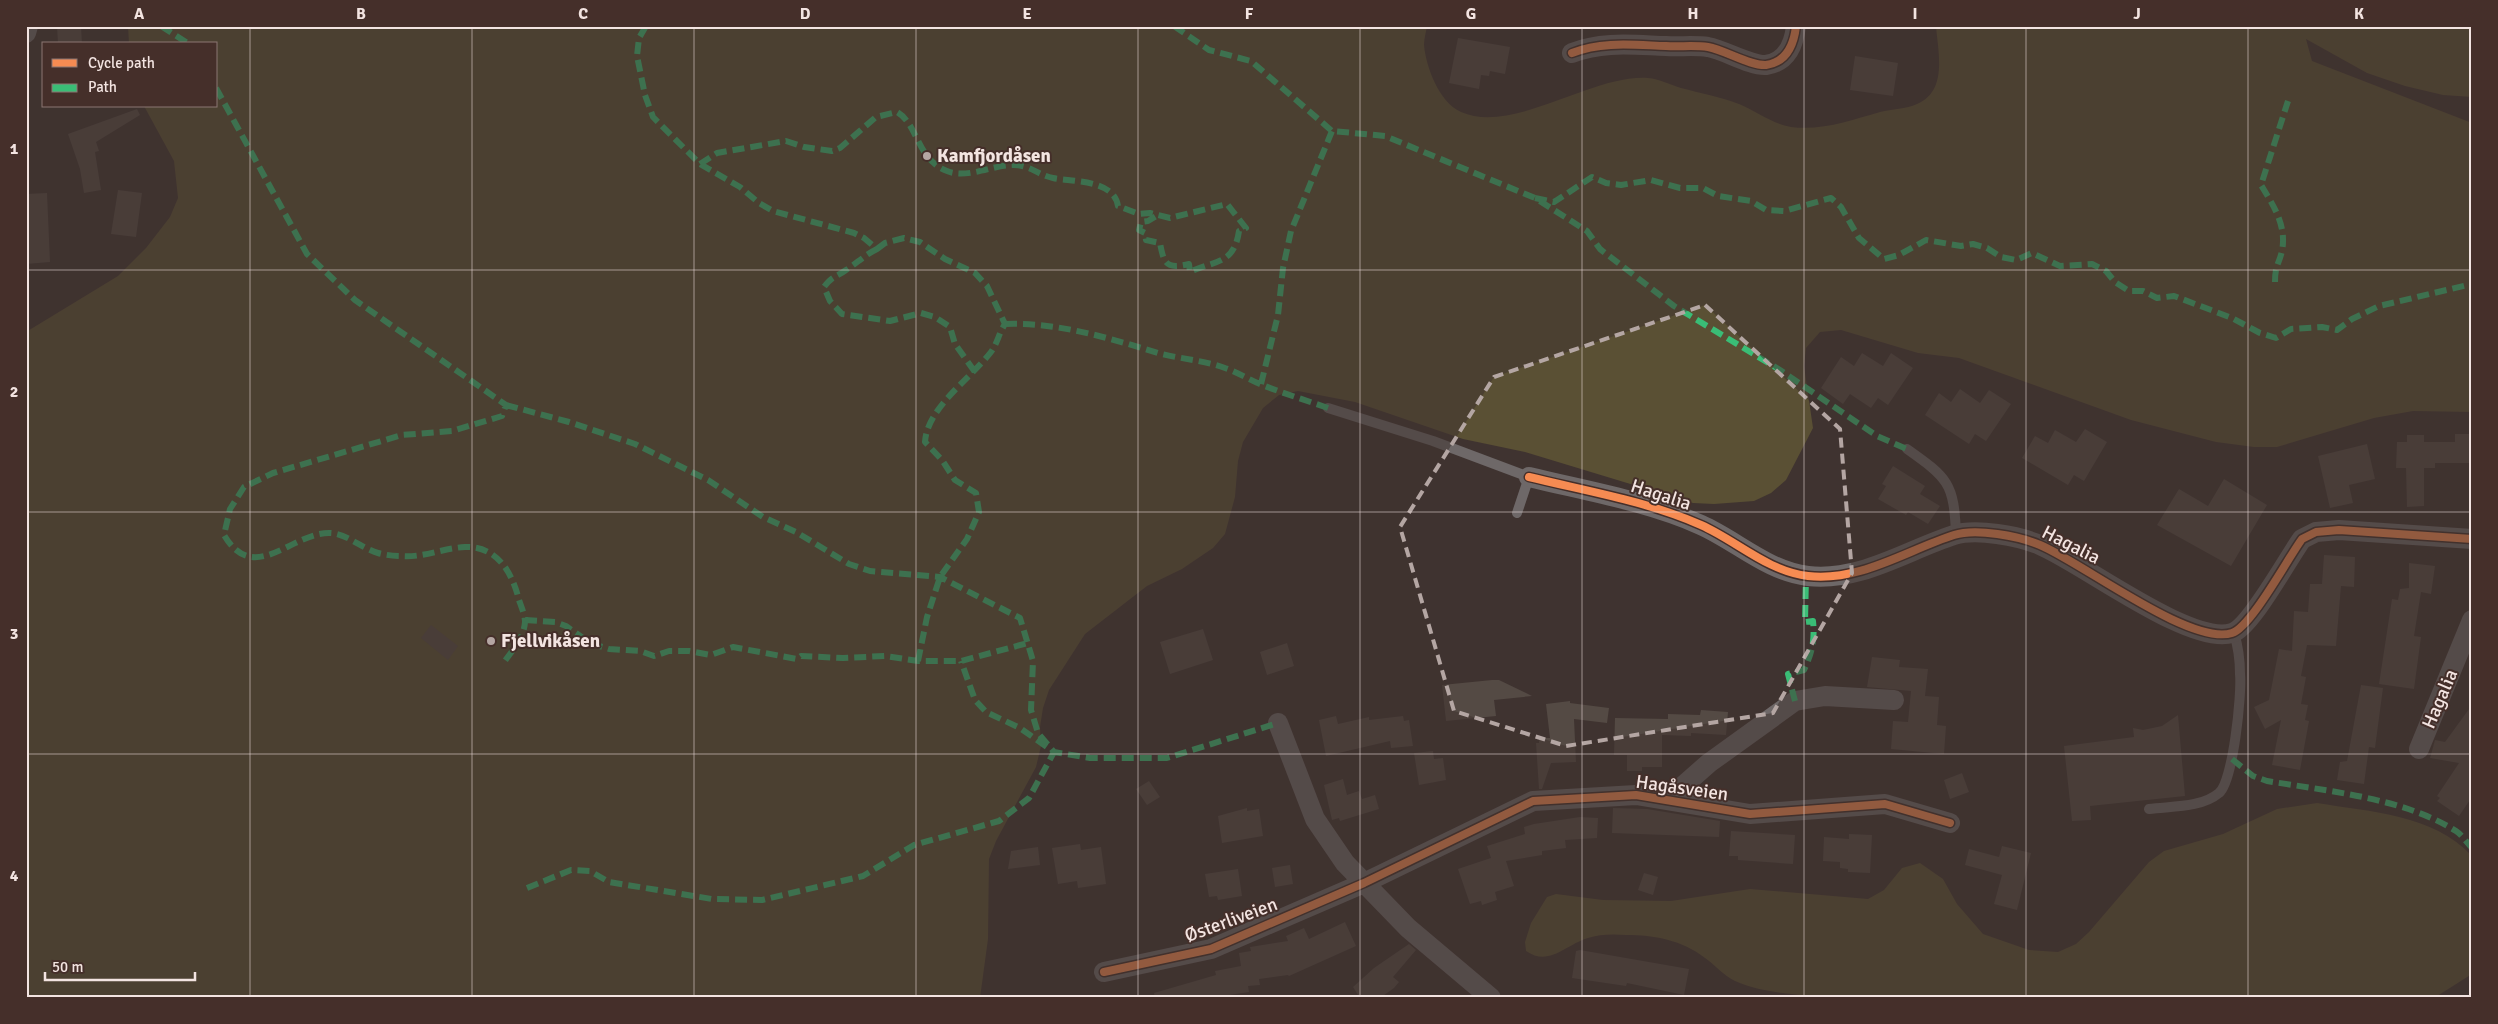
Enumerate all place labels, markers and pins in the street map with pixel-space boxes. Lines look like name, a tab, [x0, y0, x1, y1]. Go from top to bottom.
place label: Kamfjordåsen	[937, 144, 1051, 168]
marker: Kamfjordåsen	[921, 150, 933, 162]
place label: Fjellvikåsen	[501, 629, 600, 653]
marker: Fjellvikåsen	[485, 635, 497, 647]

